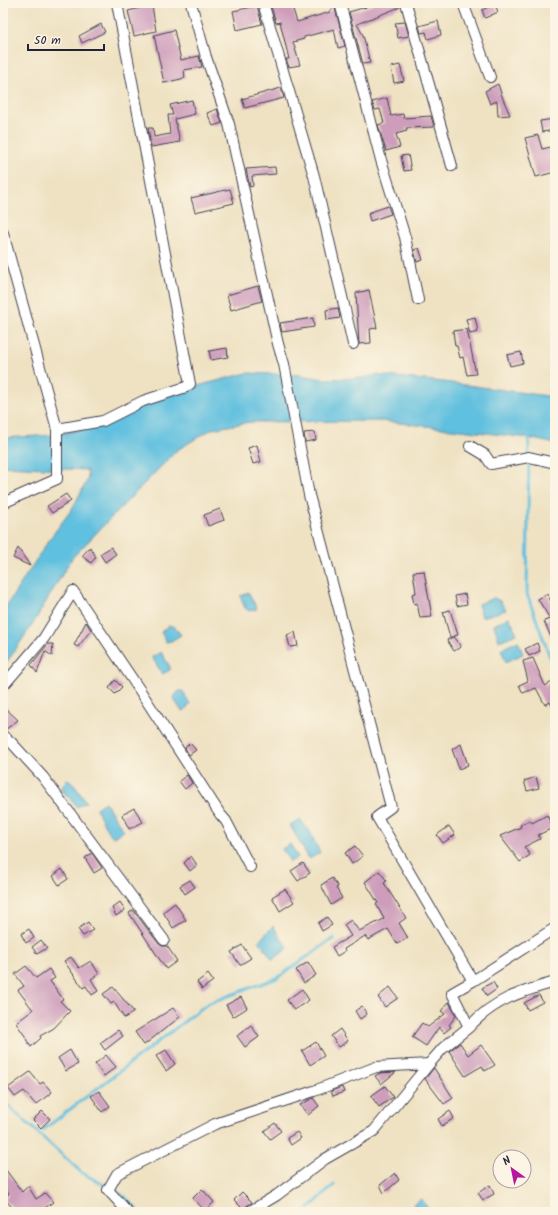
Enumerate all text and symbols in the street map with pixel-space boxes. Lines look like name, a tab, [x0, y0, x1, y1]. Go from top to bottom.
scale bar	[28, 26, 104, 52]
text: 50 m	[34, 31, 61, 50]
north arrow	[492, 1149, 532, 1189]
text: N	[499, 1152, 515, 1171]

